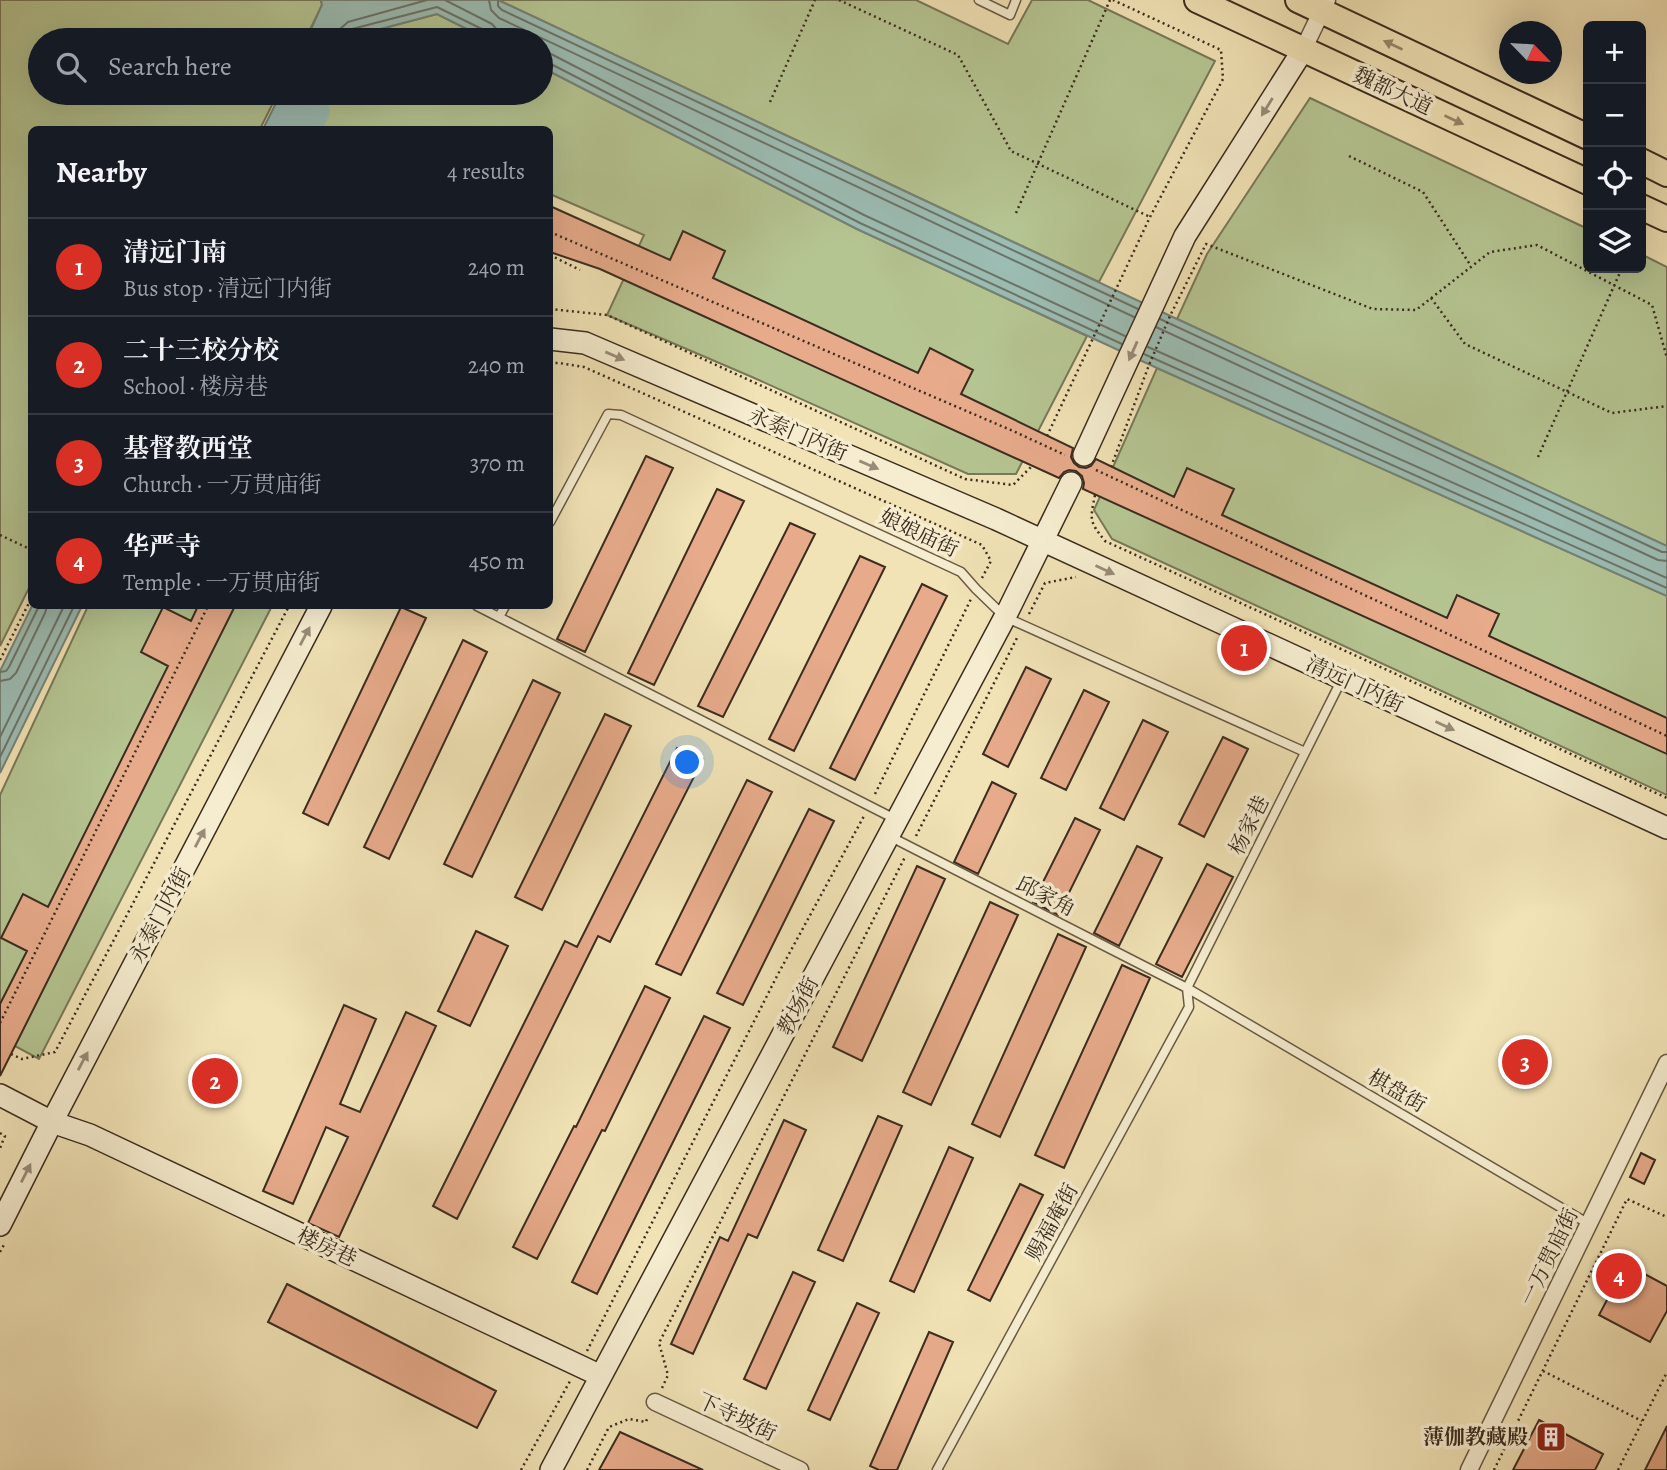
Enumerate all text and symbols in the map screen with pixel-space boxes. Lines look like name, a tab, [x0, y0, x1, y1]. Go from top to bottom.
north arrow	[1499, 21, 1562, 84]
map controls	[1583, 21, 1646, 273]
button: +	[1583, 21, 1646, 84]
search box	[28, 28, 553, 105]
one-way arrow	[1383, 39, 1404, 50]
icon: search	[52, 48, 90, 86]
text: Search here	[108, 49, 232, 84]
street label: 魏都大道	[1349, 61, 1437, 121]
button: −	[1583, 84, 1646, 147]
one-way arrow	[1260, 98, 1273, 117]
one-way arrow	[1444, 114, 1464, 126]
button: locate	[1583, 147, 1646, 210]
text: Nearby	[56, 152, 147, 192]
text: 4 results	[447, 156, 525, 187]
button: layers	[1583, 210, 1646, 273]
text: 清远门南	[123, 235, 227, 270]
text: 1	[75, 252, 83, 283]
text: 240 m	[468, 252, 525, 283]
text: Bus stop · 清远门内街	[123, 273, 332, 304]
text: 二十三校分校	[123, 333, 279, 368]
one-way arrow	[1127, 341, 1139, 361]
text: 2	[73, 350, 85, 381]
text: 240 m	[468, 350, 525, 381]
one-way arrow	[605, 350, 625, 362]
text: School · 楼房巷	[123, 371, 268, 402]
street label: 永泰门内街	[744, 401, 852, 467]
text: 基督教西堂	[123, 431, 253, 466]
text: 3	[74, 448, 84, 479]
text: 370 m	[470, 448, 525, 479]
one-way arrow	[859, 459, 880, 470]
text: Church · 一万贯庙街	[123, 469, 321, 500]
street label: 娘娘庙街	[875, 503, 963, 563]
text: 华严寺	[123, 529, 201, 564]
text: 4	[74, 546, 84, 577]
text: 450 m	[469, 546, 525, 577]
one-way arrow	[1094, 564, 1115, 575]
text: Temple · 一万贯庙街	[123, 567, 320, 598]
pin: 1	[1221, 622, 1267, 674]
one-way arrow	[300, 626, 311, 646]
street label: 清远门内街	[1302, 649, 1408, 719]
one-way arrow	[1435, 720, 1455, 732]
your location	[670, 745, 704, 779]
street label: 杨家巷	[1223, 791, 1275, 859]
one-way arrow	[194, 828, 206, 848]
street label: 永泰门内街	[123, 862, 197, 968]
street label: 邱家角	[1012, 869, 1080, 923]
street label: 教场街	[771, 972, 825, 1040]
pin: 3	[1502, 1036, 1548, 1088]
one-way arrow	[78, 1051, 89, 1071]
pin: 2	[192, 1055, 238, 1107]
street label: 棋盘街	[1363, 1063, 1431, 1119]
one-way arrow	[20, 1163, 31, 1183]
street label: 赐福庵街	[1019, 1178, 1085, 1266]
street label: 一万贯庙街	[1513, 1204, 1585, 1310]
street label: 楼房巷	[293, 1221, 361, 1273]
pin: 4	[1596, 1250, 1642, 1302]
street label: 下寺坡街	[693, 1387, 781, 1447]
building icon: 薄伽教藏殿	[1534, 1420, 1568, 1454]
place label: 薄伽教藏殿	[1423, 1423, 1528, 1451]

